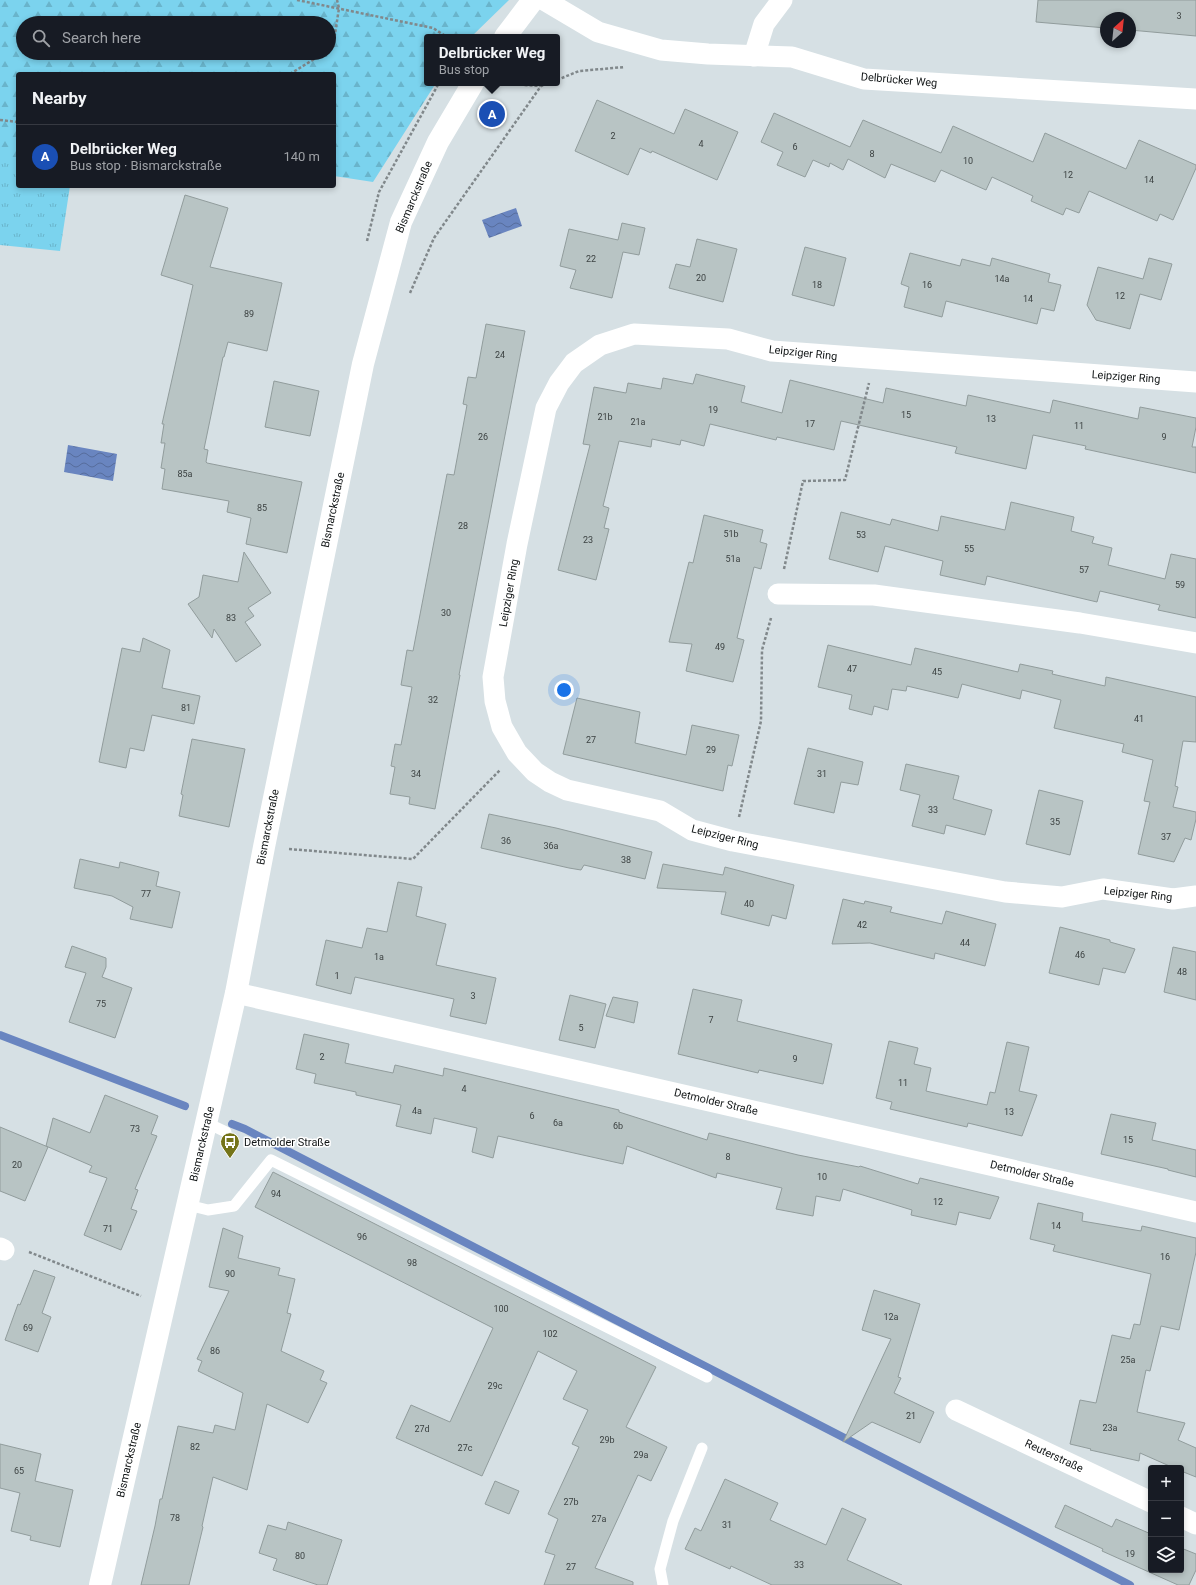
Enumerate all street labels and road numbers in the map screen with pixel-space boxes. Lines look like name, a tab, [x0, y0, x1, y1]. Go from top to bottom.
street label: Delbrücker Weg	[860, 70, 938, 90]
street label: Bismarckstraße	[393, 159, 435, 235]
street label: Leipziger Ring	[768, 343, 838, 363]
street label: Leipziger Ring	[1091, 368, 1161, 386]
street label: Bismarckstraße	[319, 471, 347, 549]
street label: Leipziger Ring	[497, 558, 521, 628]
street label: Bismarckstraße	[254, 788, 282, 866]
street label: Leipziger Ring	[690, 822, 760, 852]
street label: Leipziger Ring	[1103, 884, 1173, 904]
street label: Detmolder Straße	[673, 1086, 759, 1118]
street label: Bismarckstraße	[187, 1105, 217, 1183]
street label: Detmolder Straße	[989, 1158, 1075, 1190]
street label: Bismarckstraße	[114, 1421, 144, 1499]
street label: Reuterstraße	[1023, 1437, 1085, 1475]

